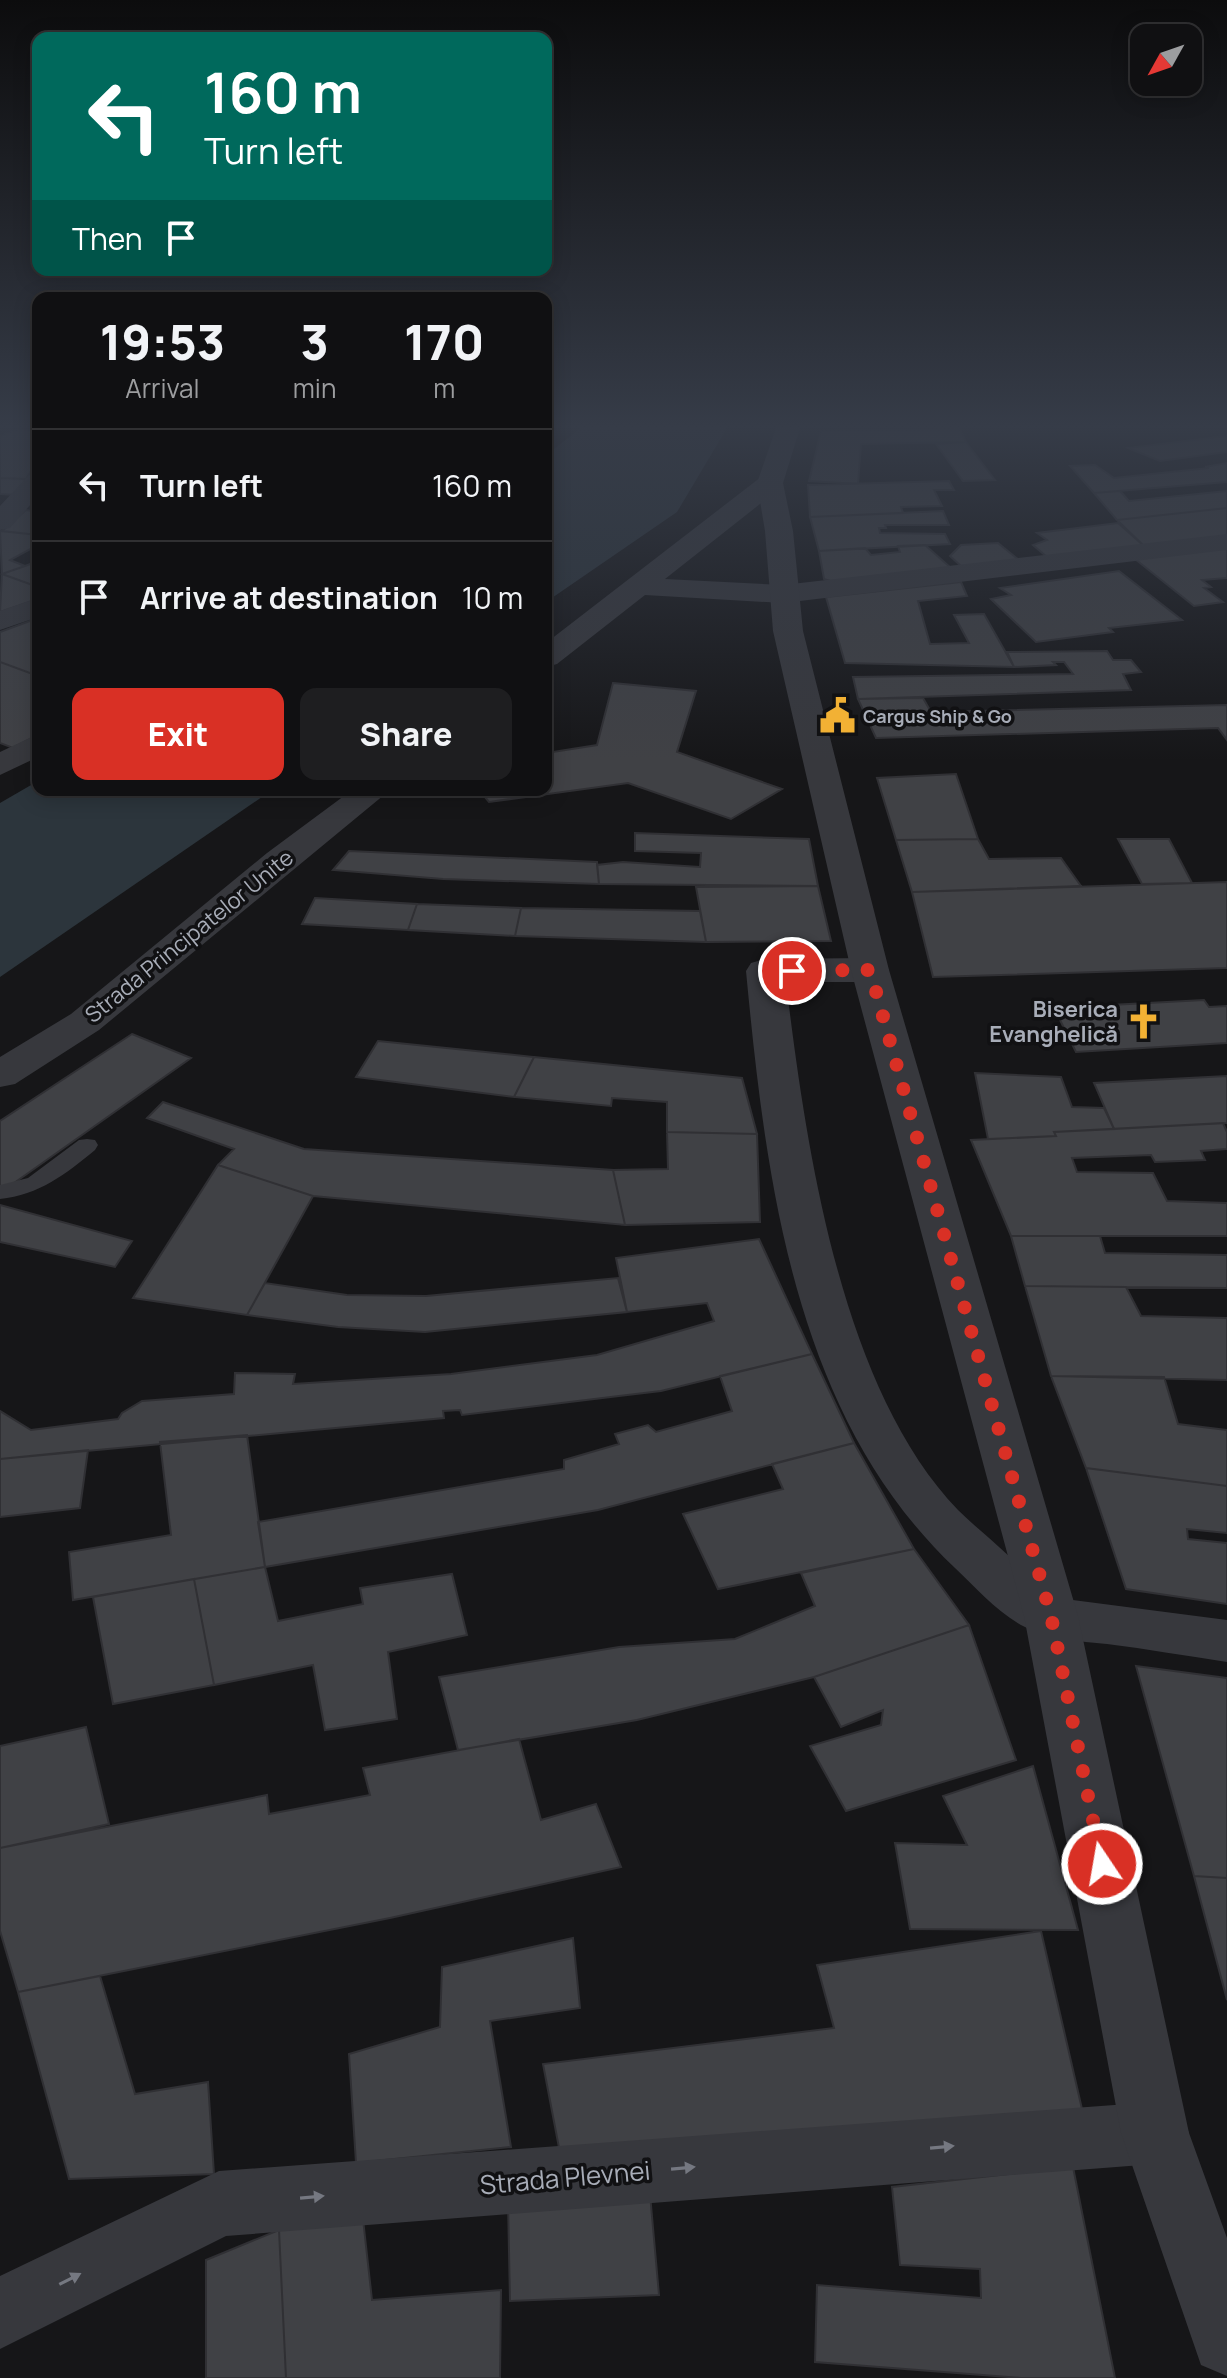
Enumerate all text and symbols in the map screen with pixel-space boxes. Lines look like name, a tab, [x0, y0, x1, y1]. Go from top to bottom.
north arrow	[1130, 24, 1202, 96]
map controls	[1130, 24, 1202, 96]
text: 160 m	[204, 53, 362, 130]
icon: left	[72, 64, 176, 168]
text: Turn left	[204, 126, 343, 175]
icon: arrive	[159, 216, 203, 260]
text: Then	[72, 218, 143, 259]
text: 19:53	[100, 309, 225, 374]
text: 3	[300, 309, 329, 374]
text: 170	[404, 309, 484, 374]
text: Arrival	[125, 370, 200, 406]
text: min	[293, 370, 336, 406]
text: m	[433, 370, 455, 406]
icon: left	[72, 463, 116, 507]
text: Turn left	[140, 465, 263, 506]
text: 160 m	[432, 465, 512, 506]
icon: arrive	[72, 575, 116, 619]
text: Arrive at destination	[140, 577, 438, 618]
text: 10 m	[462, 577, 523, 618]
button: Exit	[72, 688, 284, 780]
button: Share	[300, 688, 512, 780]
public building icon: Cargus Ship & Go	[818, 697, 856, 735]
place label: Cargus Ship & Go	[863, 704, 1012, 728]
street label: Strada Principatelor Unite	[79, 842, 300, 1029]
pin	[758, 937, 826, 1005]
icon: arrive	[770, 949, 814, 993]
place label: Biserica Evanghelică	[989, 994, 1118, 1049]
church icon: Biserica Evanghelică	[1125, 1003, 1163, 1041]
position arrow	[1060, 1822, 1144, 1906]
one-way arrow	[930, 2140, 955, 2153]
street label: Strada Plevnei	[478, 2152, 652, 2202]
one-way arrow	[671, 2161, 696, 2174]
one-way arrow	[300, 2190, 325, 2203]
one-way arrow	[58, 2272, 81, 2286]

